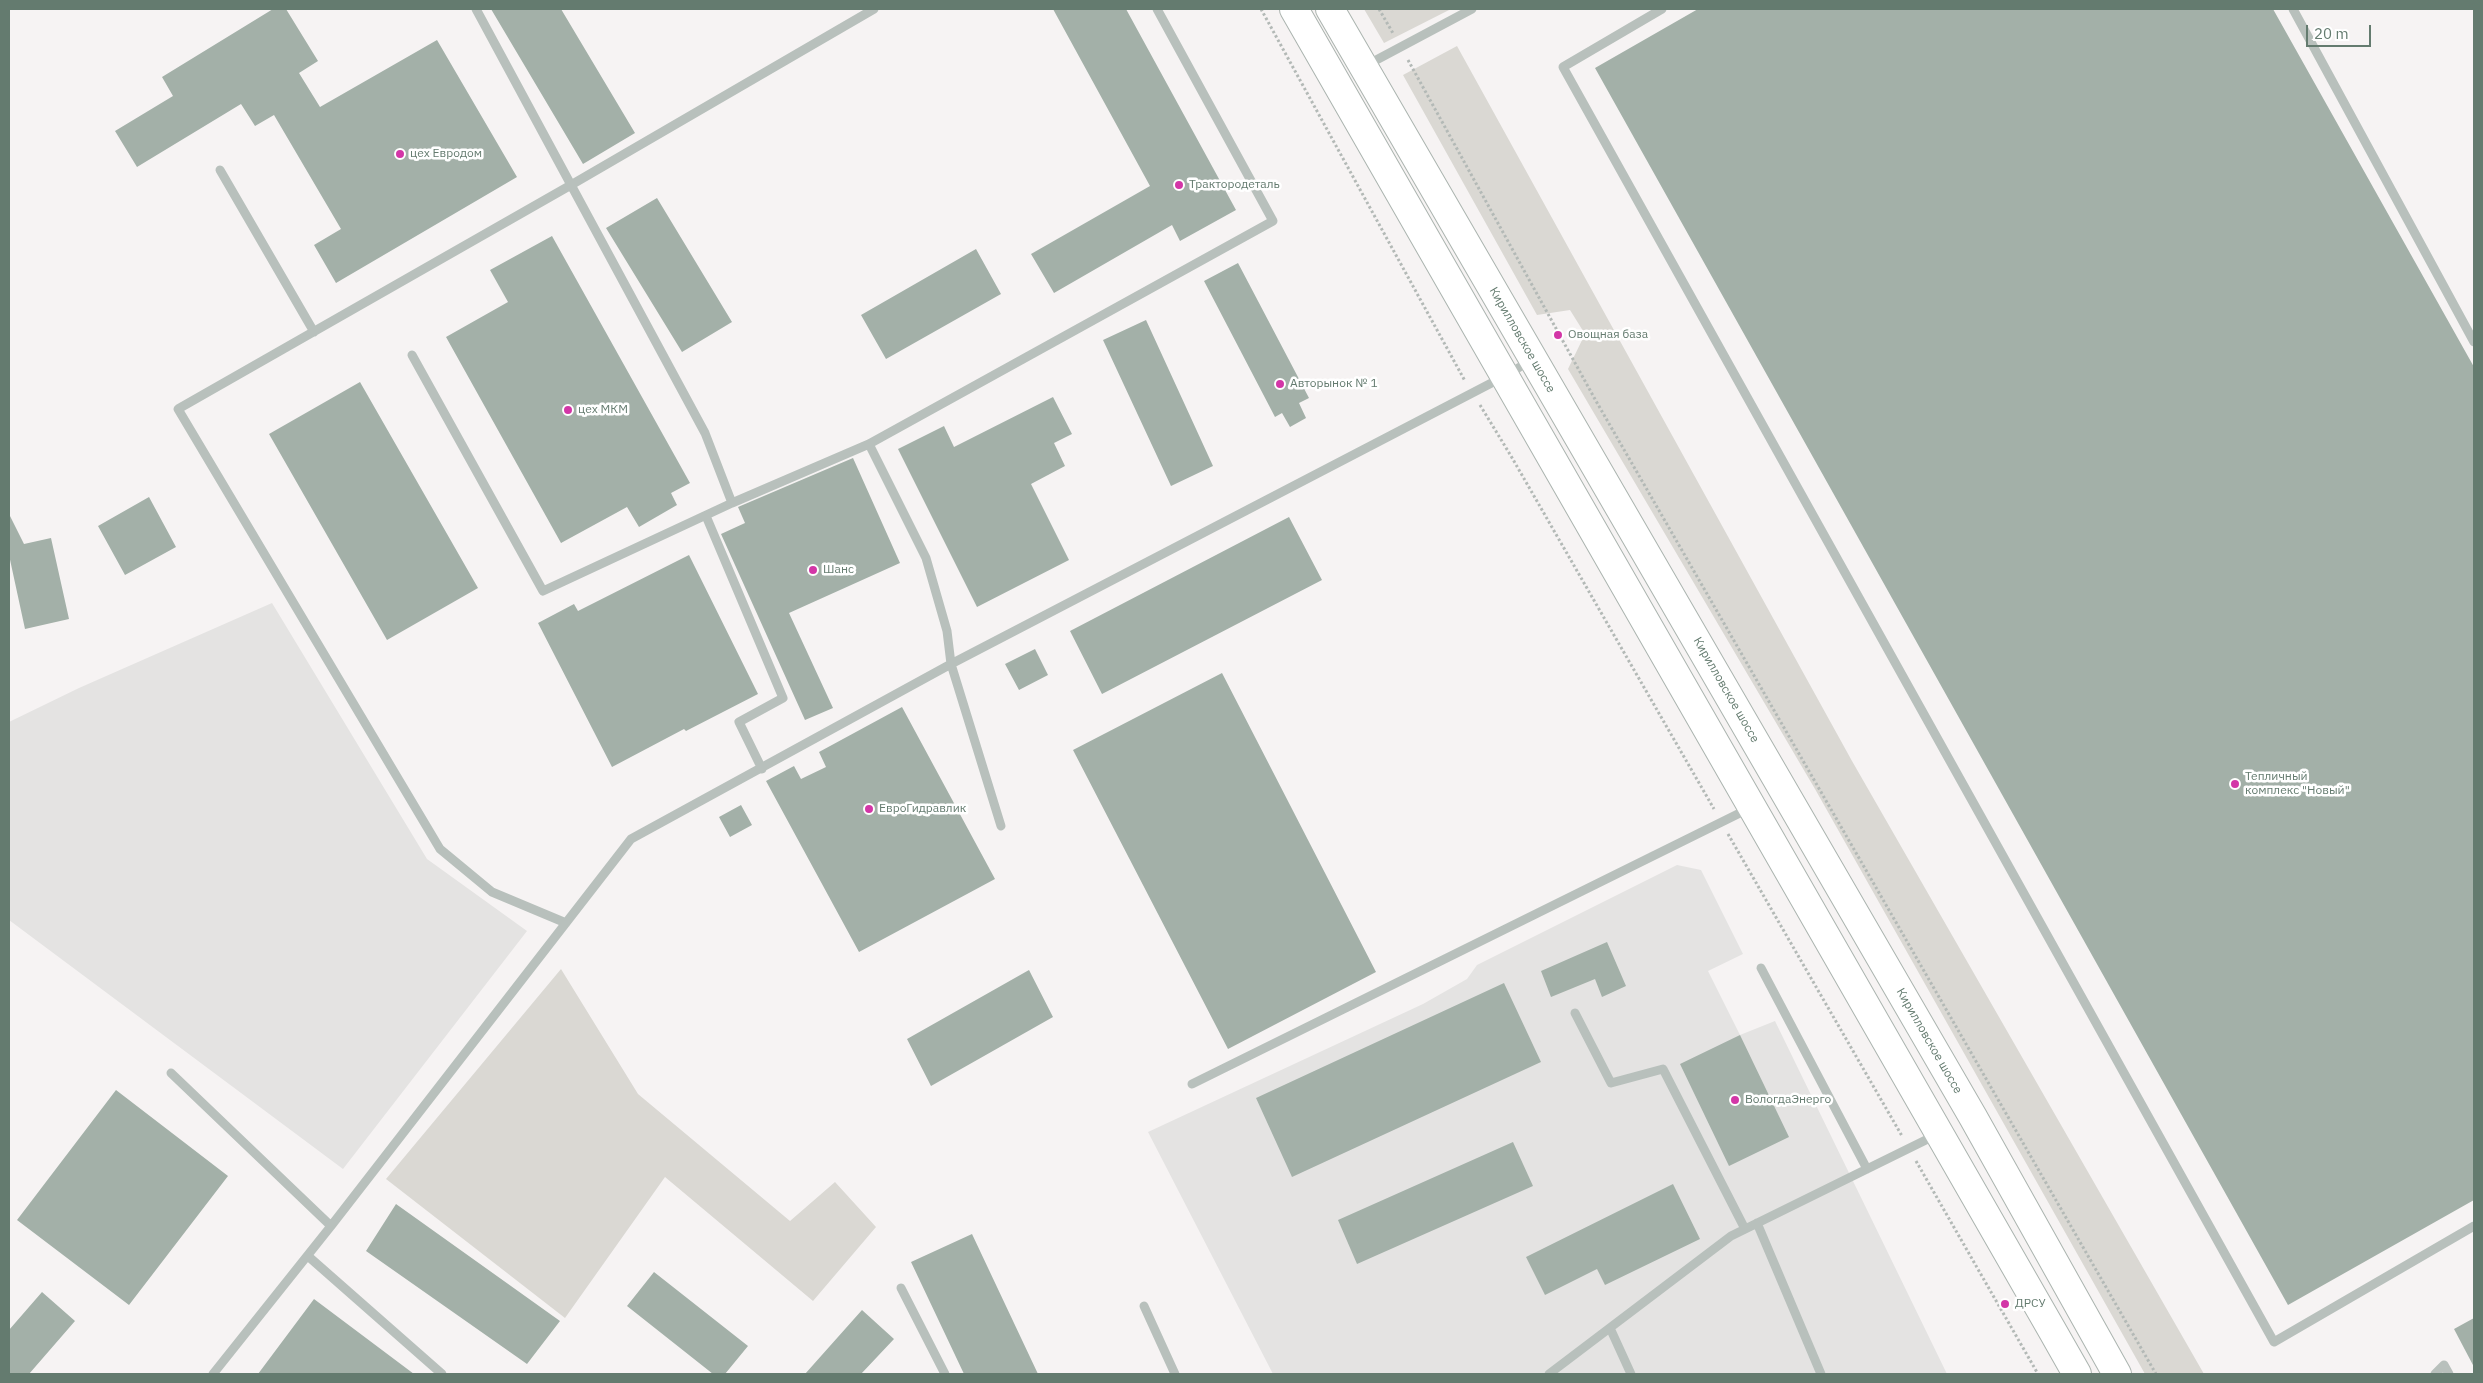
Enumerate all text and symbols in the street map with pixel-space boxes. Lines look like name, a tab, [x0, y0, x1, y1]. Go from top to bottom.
scale bar	[2308, 15, 2373, 47]
text: 20 m	[2314, 24, 2349, 43]
place label: цех Евродом	[410, 147, 482, 161]
marker: цех Евродом	[394, 148, 406, 160]
place label: Трактородеталь	[1189, 178, 1280, 192]
marker: Трактородеталь	[1173, 179, 1185, 191]
street label: Кирилловское шоссе	[1486, 285, 1558, 395]
place label: Овощная база	[1568, 328, 1648, 342]
marker: Овощная база	[1552, 329, 1564, 341]
place label: Авторынок № 1	[1290, 377, 1378, 391]
marker: Авторынок № 1	[1274, 378, 1286, 390]
place label: цех МКМ	[578, 403, 628, 417]
marker: цех МКМ	[562, 404, 574, 416]
place label: Шанс	[823, 563, 854, 577]
marker: Шанс	[807, 564, 819, 576]
street label: Кирилловское шоссе	[1690, 635, 1762, 745]
place label: Тепличный комплекс "Новый"	[2245, 770, 2350, 798]
marker: Тепличный комплекс "Новый"	[2229, 778, 2241, 790]
place label: ЕвроГидравлик	[879, 802, 966, 816]
marker: ЕвроГидравлик	[863, 803, 875, 815]
street label: Кирилловское шоссе	[1893, 986, 1965, 1096]
place label: ВологдаЭнерго	[1745, 1093, 1831, 1107]
marker: ВологдаЭнерго	[1729, 1094, 1741, 1106]
place label: ДРСУ	[2015, 1297, 2046, 1311]
marker: ДРСУ	[1999, 1298, 2011, 1310]

